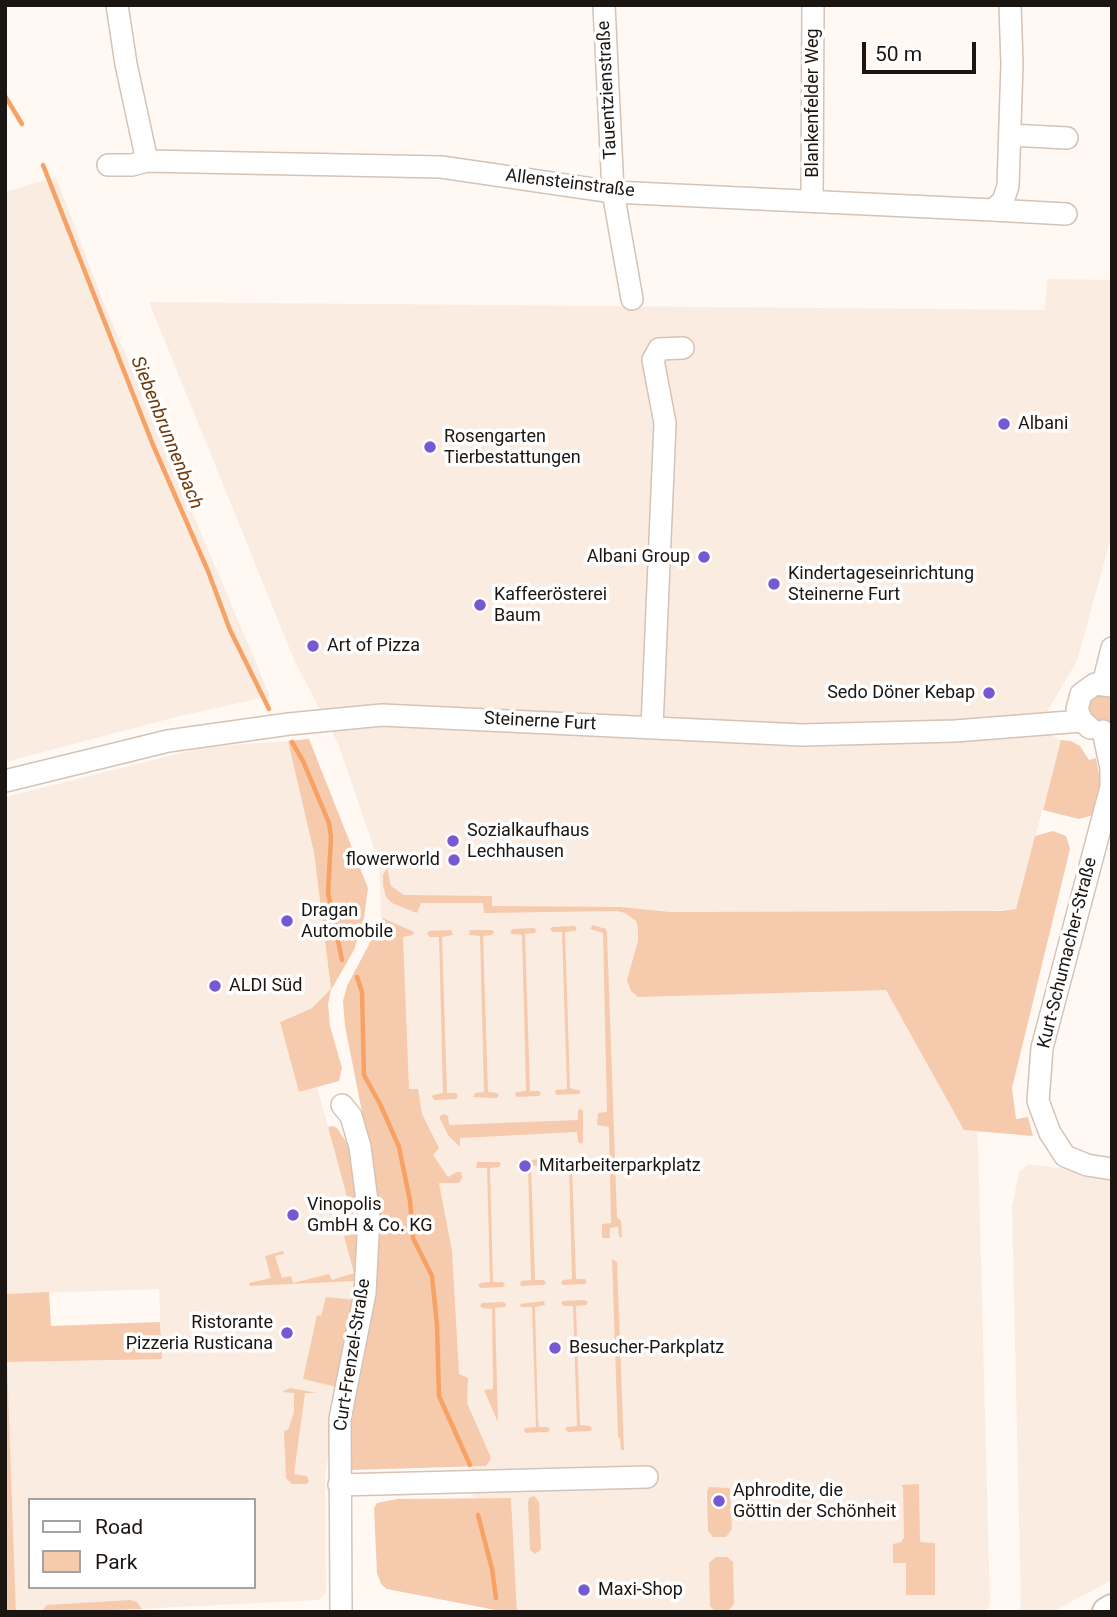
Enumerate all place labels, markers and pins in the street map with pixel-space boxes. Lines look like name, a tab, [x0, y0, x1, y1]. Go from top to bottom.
place label: Albani	[1018, 413, 1068, 435]
marker: Albani	[996, 416, 1012, 432]
place label: Rosengarten Tierbestattungen	[444, 426, 581, 468]
marker: Rosengarten Tierbestattungen	[422, 439, 438, 455]
place label: Albani Group	[587, 546, 690, 568]
marker: Albani Group	[696, 549, 712, 565]
place label: Kindertageseinrichtung Steinerne Furt	[788, 563, 974, 606]
marker: Kindertageseinrichtung Steinerne Furt	[766, 576, 782, 592]
place label: Kaffeerösterei Baum	[494, 584, 607, 626]
marker: Kaffeerösterei Baum	[472, 597, 488, 613]
place label: Art of Pizza	[327, 635, 420, 657]
marker: Art of Pizza	[305, 638, 321, 654]
place label: Sedo Döner Kebap	[827, 682, 975, 704]
marker: Sedo Döner Kebap	[981, 685, 997, 701]
place label: Sozialkaufhaus Lechhausen	[467, 820, 589, 862]
marker: Sozialkaufhaus Lechhausen	[445, 833, 461, 849]
place label: flowerworld	[346, 849, 440, 871]
marker: flowerworld	[446, 852, 462, 868]
place label: Dragan Automobile	[301, 900, 393, 942]
marker: Dragan Automobile	[279, 913, 295, 929]
place label: ALDI Süd	[229, 975, 302, 997]
marker: ALDI Süd	[207, 978, 223, 994]
place label: Mitarbeiterparkplatz	[539, 1155, 701, 1177]
marker: Mitarbeiterparkplatz	[517, 1158, 533, 1174]
place label: Vinopolis GmbH & Co. KG	[307, 1194, 433, 1236]
marker: Vinopolis GmbH & Co. KG	[285, 1207, 301, 1223]
place label: Ristorante Pizzeria Rusticana	[126, 1312, 273, 1354]
marker: Ristorante Pizzeria Rusticana	[279, 1325, 295, 1341]
place label: Besucher-Parkplatz	[569, 1337, 724, 1359]
marker: Besucher-Parkplatz	[547, 1340, 563, 1356]
place label: Aphrodite, die Göttin der Schönheit	[733, 1480, 896, 1522]
marker: Aphrodite, die Göttin der Schönheit	[711, 1493, 727, 1509]
place label: Maxi-Shop	[598, 1579, 683, 1601]
marker: Maxi-Shop	[576, 1582, 592, 1598]

